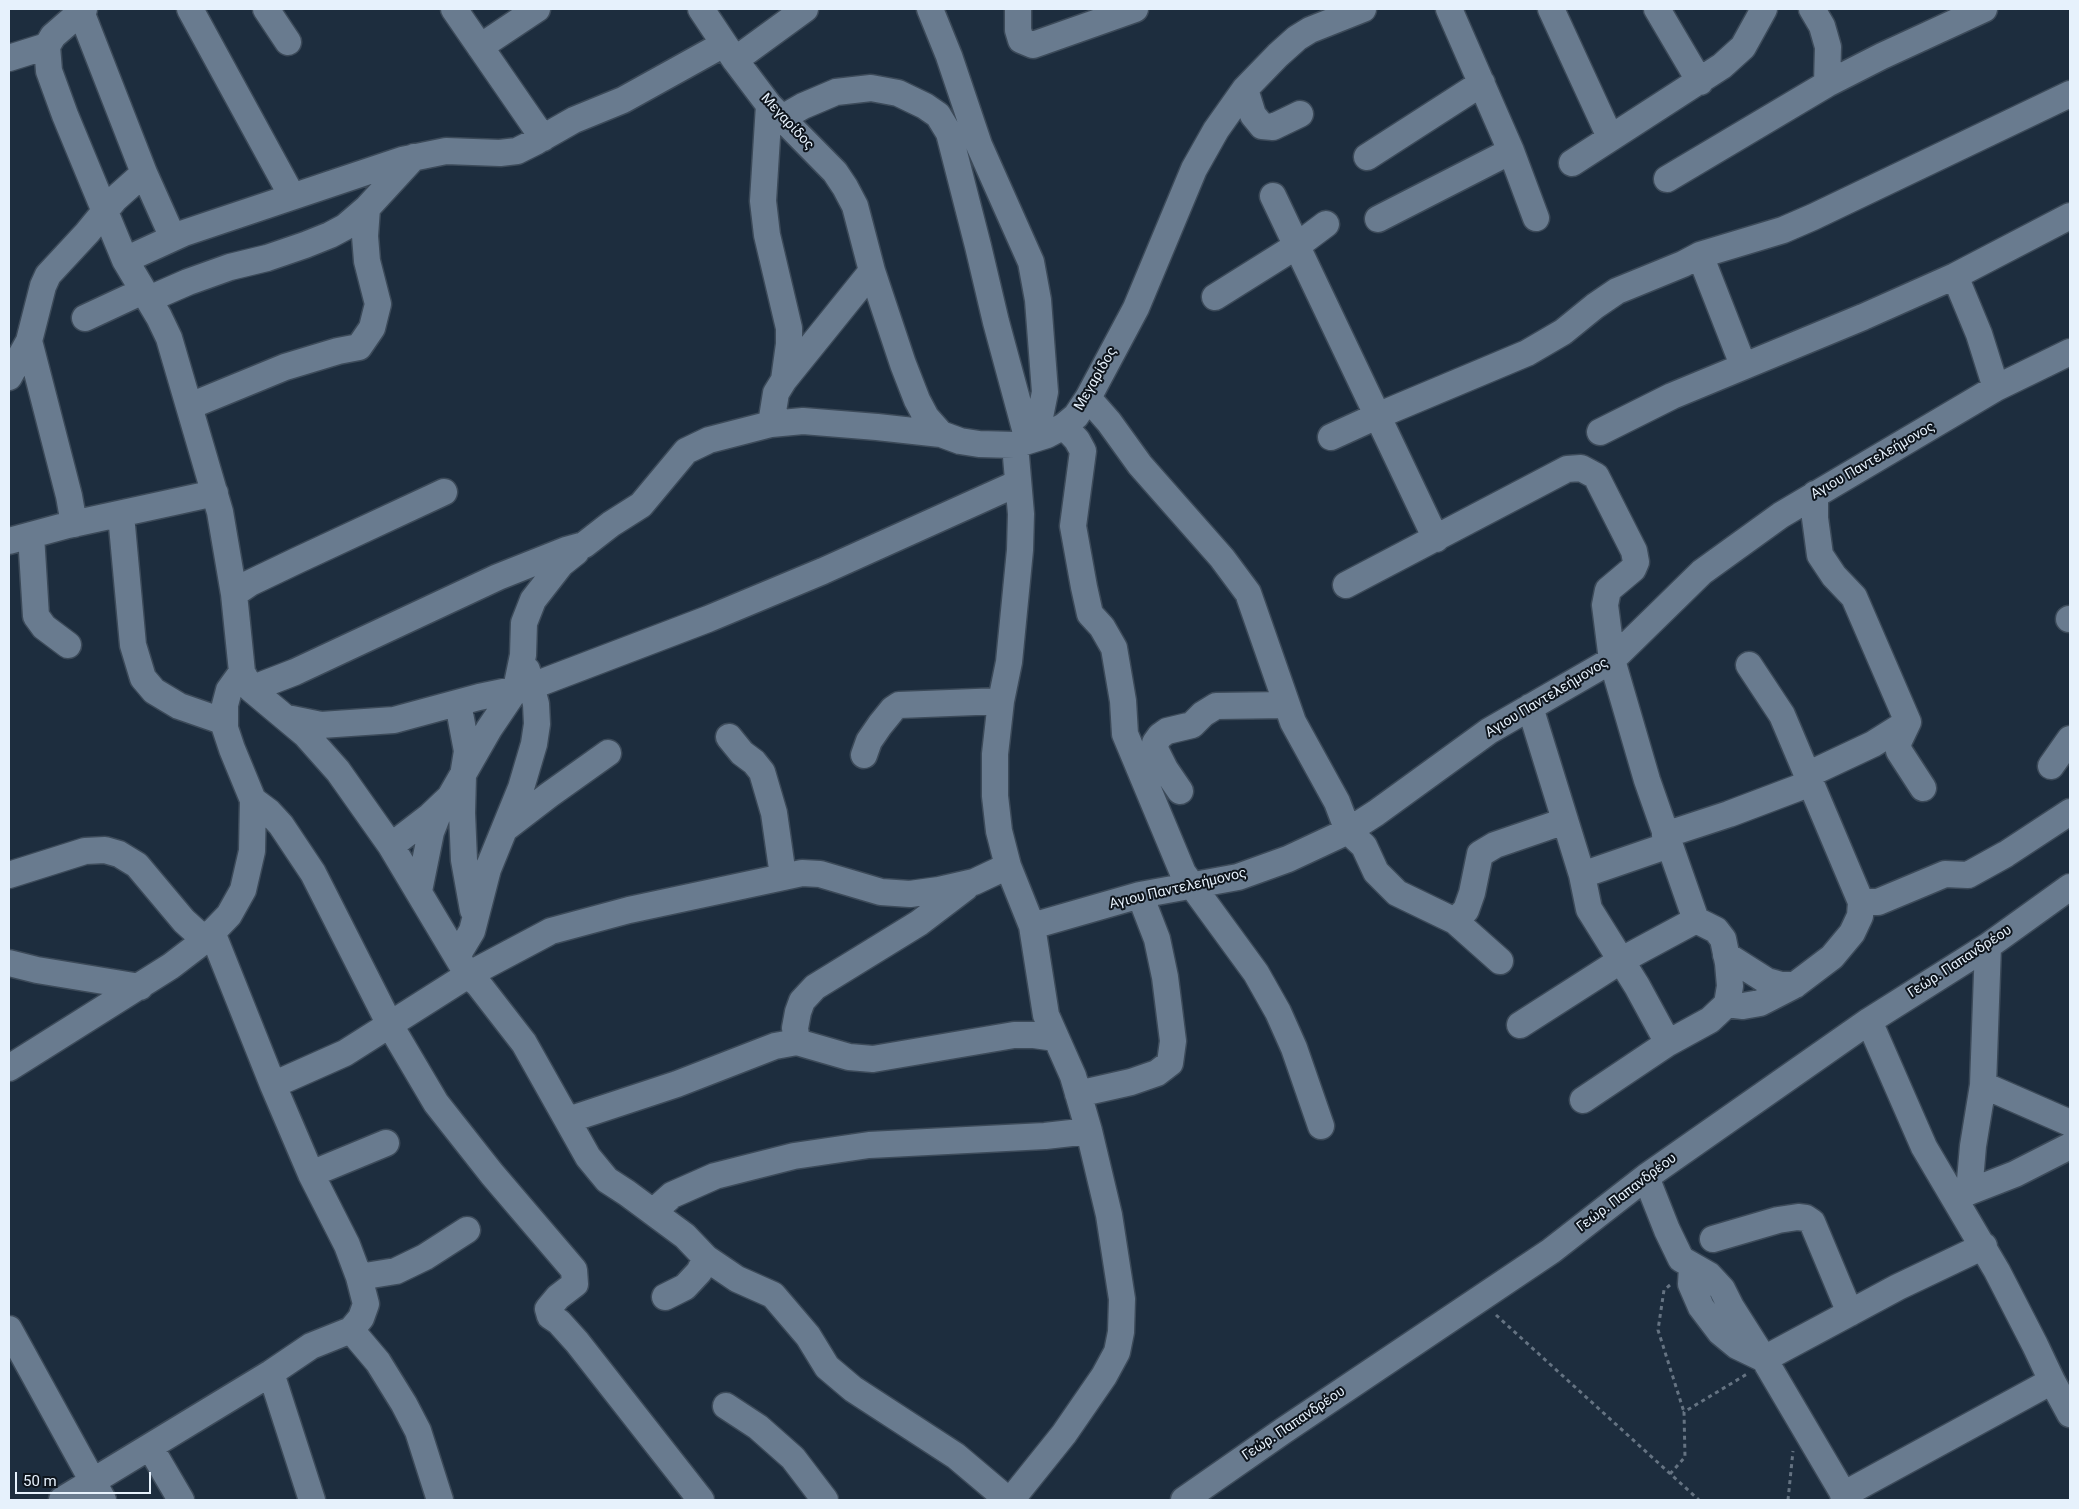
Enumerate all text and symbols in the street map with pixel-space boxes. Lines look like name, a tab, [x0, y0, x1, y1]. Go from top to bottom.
street label: Μεγαρίδος	[757, 90, 817, 154]
street label: Μεγαρίδος	[1071, 344, 1121, 414]
street label: Αγιου Παντελεήμονος	[1808, 419, 1938, 503]
street label: Αγιου Παντελεήμονος	[1483, 655, 1611, 741]
street label: Αγιου Παντελεήμονος	[1108, 865, 1248, 913]
street label: Γεώρ. Παπανδρέου	[1905, 922, 2015, 1002]
street label: Γεώρ. Παπανδρέου	[1574, 1150, 1680, 1236]
street label: Γεώρ. Παπανδρέου	[1239, 1383, 1349, 1465]
scale bar	[18, 1462, 154, 1494]
text: 50 m	[23, 1472, 57, 1490]

